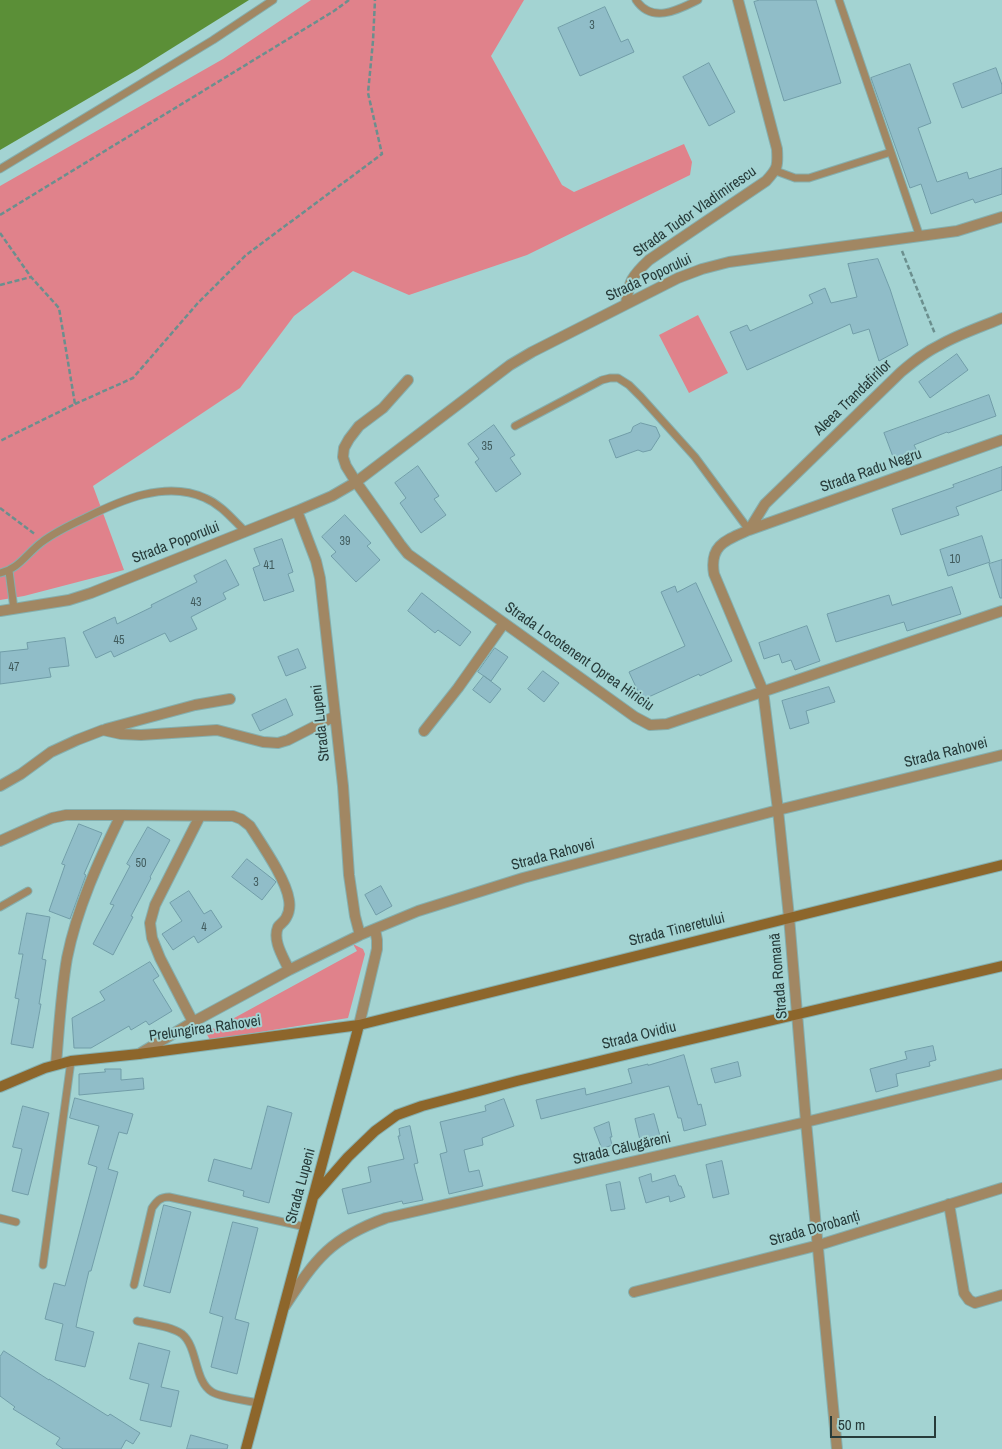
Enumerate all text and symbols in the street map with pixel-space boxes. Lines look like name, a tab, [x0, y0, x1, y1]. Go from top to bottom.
house number: 3	[589, 19, 595, 33]
street label: Strada Tudor Vladimirescu	[630, 163, 760, 261]
street label: Strada Poporului	[603, 250, 695, 306]
street label: Aleea Trandafirilor	[810, 356, 896, 440]
house number: 35	[482, 440, 492, 454]
street label: Strada Radu Negru	[818, 445, 924, 497]
street label: Strada Poporului	[130, 518, 222, 568]
house number: 39	[340, 535, 350, 549]
house number: 10	[950, 553, 960, 567]
house number: 41	[264, 559, 274, 573]
house number: 43	[191, 596, 201, 610]
street label: Strada Locotenent Oprea Hiriciu	[501, 599, 657, 715]
house number: 45	[114, 634, 124, 648]
house number: 47	[9, 661, 19, 675]
street label: Strada Lupeni	[308, 684, 334, 762]
street label: Strada Rahovei	[902, 734, 990, 772]
street label: Strada Rahovei	[509, 835, 597, 875]
house number: 50	[136, 857, 146, 871]
house number: 3	[253, 876, 259, 890]
street label: Strada Tineretului	[627, 909, 727, 951]
house number: 4	[201, 921, 207, 935]
street label: Strada Romană	[766, 932, 792, 1020]
street label: Prelungirea Rahovei	[148, 1012, 262, 1046]
street label: Strada Ovidiu	[600, 1018, 678, 1054]
street label: Strada Călugăreni	[571, 1129, 673, 1169]
street label: Strada Lupeni	[282, 1146, 320, 1226]
street label: Strada Dorobanți	[767, 1207, 863, 1251]
scale bar	[832, 1406, 938, 1438]
text: 50 m	[838, 1414, 865, 1435]

